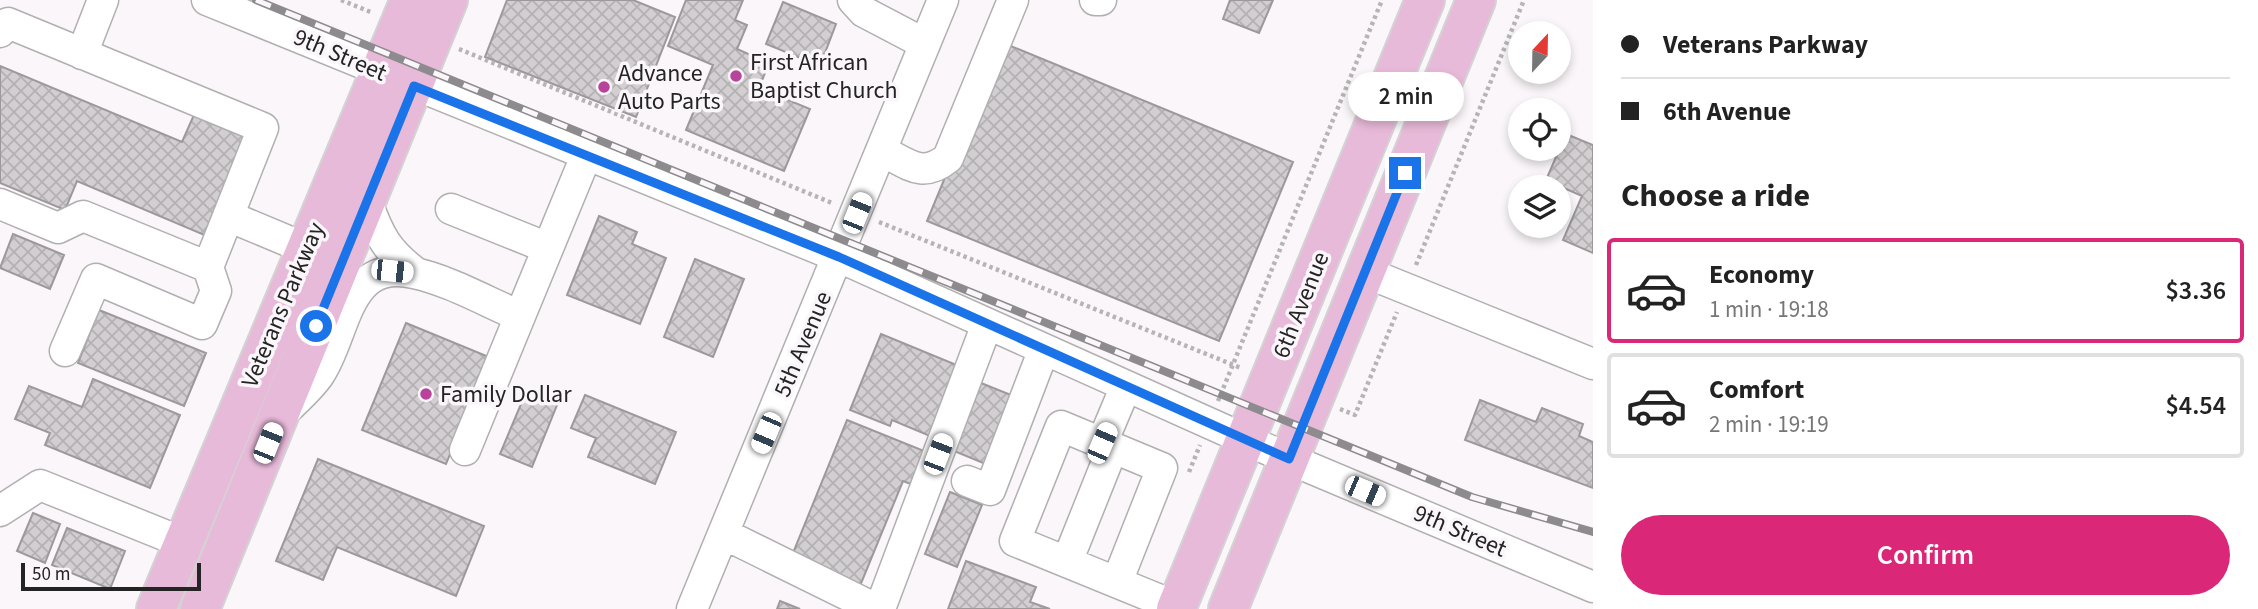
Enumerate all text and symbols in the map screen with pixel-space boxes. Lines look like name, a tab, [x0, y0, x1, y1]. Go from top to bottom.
street label: 9th Street	[288, 20, 392, 90]
north arrow	[1508, 21, 1572, 84]
map controls	[1508, 21, 1571, 238]
text: Veterans Parkway	[1663, 26, 1868, 63]
place label: First African Baptist Church	[750, 45, 898, 108]
place label: Advance Auto Parts	[618, 56, 720, 119]
marker: First African Baptist Church	[728, 68, 744, 84]
callout: 2 min	[1347, 72, 1463, 120]
marker: Advance Auto Parts	[596, 79, 612, 95]
text: 2 min	[1379, 80, 1433, 113]
text: 6th Avenue	[1663, 93, 1791, 130]
button: locate	[1508, 98, 1571, 161]
route end	[1389, 157, 1421, 189]
text: Choose a ride	[1621, 173, 1810, 219]
button: layers	[1508, 175, 1571, 238]
car	[840, 190, 875, 236]
street label: Veterans Parkway	[232, 217, 334, 393]
street label: 6th Avenue	[1264, 247, 1338, 363]
text: Economy	[1709, 256, 1814, 293]
car	[371, 258, 414, 284]
icon: car	[1625, 259, 1688, 322]
text: $3.36	[2165, 272, 2226, 309]
street label: 5th Avenue	[765, 286, 841, 402]
text: 1 min · 19:18	[1709, 293, 1829, 326]
route start	[300, 310, 332, 342]
text: Comfort	[1709, 371, 1804, 408]
icon: car	[1625, 374, 1688, 437]
place label: Family Dollar	[440, 377, 572, 412]
marker: Family Dollar	[418, 386, 434, 402]
text: $4.54	[2165, 387, 2226, 424]
text: 2 min · 19:19	[1709, 408, 1829, 441]
car	[749, 410, 784, 456]
car	[251, 420, 286, 466]
car	[1085, 420, 1120, 466]
car	[921, 431, 956, 477]
car	[1342, 473, 1389, 509]
street label: 9th Street	[1408, 496, 1512, 566]
button: Confirm	[1621, 515, 2230, 595]
scale bar	[21, 560, 201, 592]
text: 50 m	[32, 561, 70, 588]

